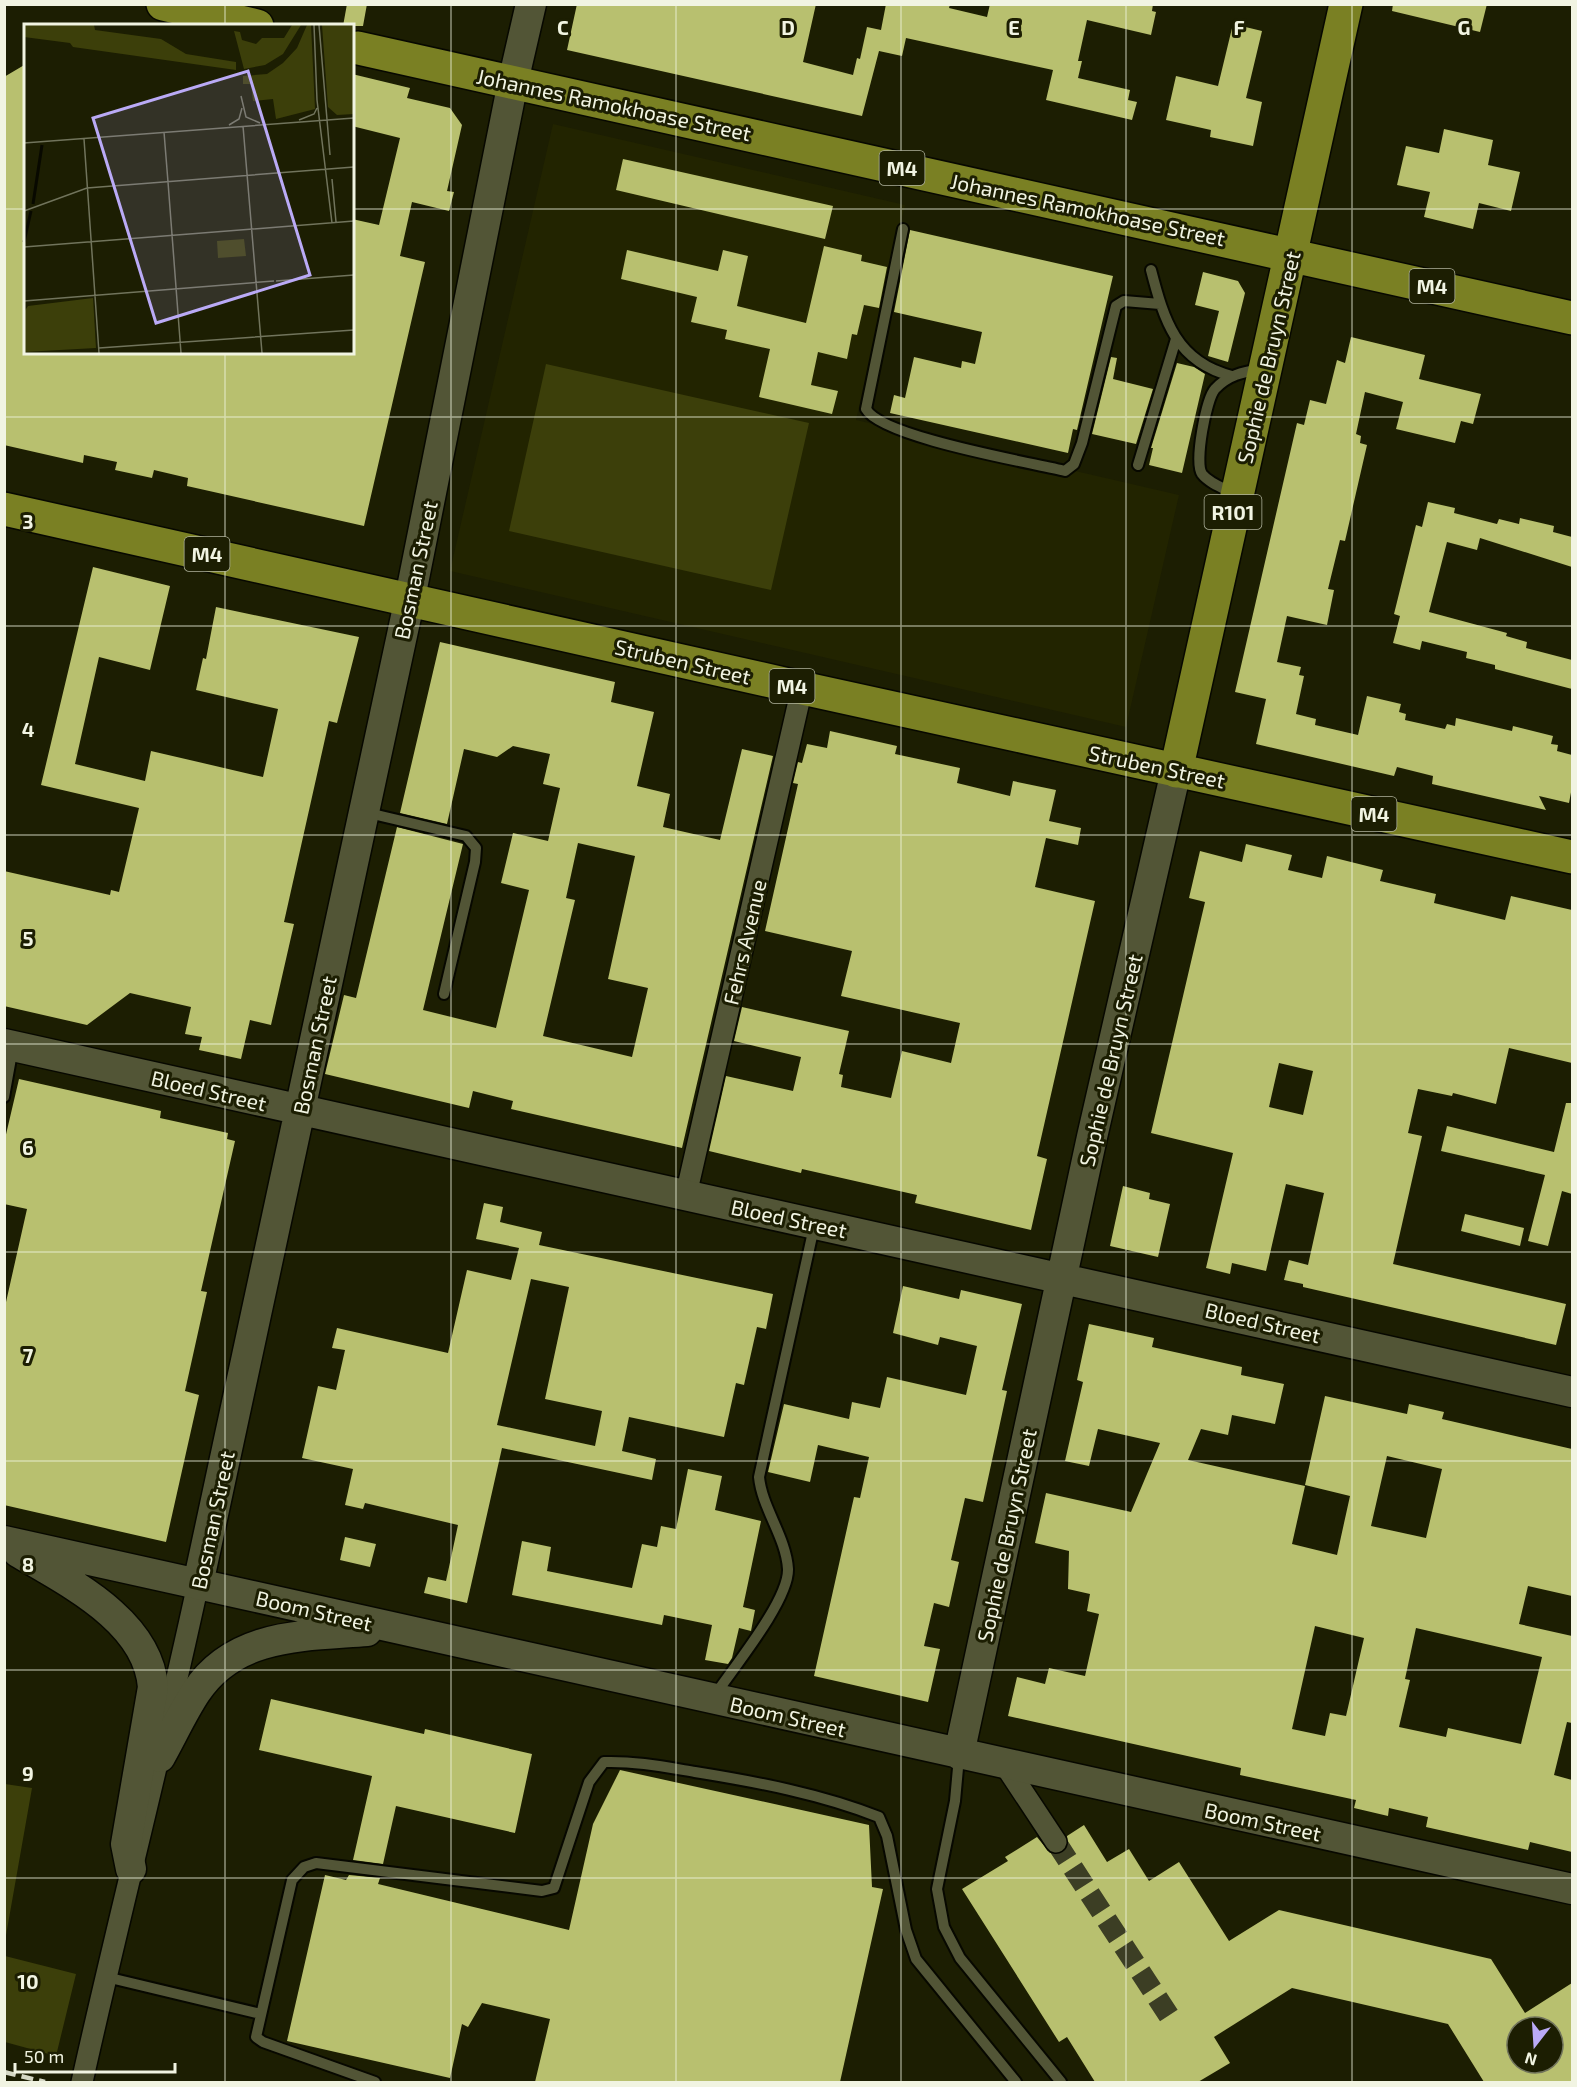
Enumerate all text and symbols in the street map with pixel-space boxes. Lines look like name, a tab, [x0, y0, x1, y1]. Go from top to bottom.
text: C	[557, 15, 569, 39]
text: D	[781, 15, 795, 39]
text: E	[1008, 15, 1020, 39]
text: F	[1233, 15, 1245, 39]
text: G	[1458, 15, 1470, 39]
inset map	[24, 24, 354, 354]
street label: Johannes Ramokhoase Street	[474, 63, 754, 145]
road number: M4	[880, 151, 924, 185]
street label: Johannes Ramokhoase Street	[948, 168, 1228, 250]
street label: Sophie de Bruyn Street	[1231, 248, 1305, 466]
road number: M4	[1410, 269, 1454, 303]
road number: R101	[1204, 495, 1262, 529]
street label: Bosman Street	[388, 499, 442, 641]
text: 3	[22, 509, 34, 533]
road number: M4	[184, 537, 230, 571]
street label: Struben Street	[613, 633, 753, 689]
road number: M4	[770, 669, 814, 703]
text: 4	[22, 717, 35, 741]
street label: Struben Street	[1087, 739, 1227, 793]
road number: M4	[1352, 797, 1396, 831]
street label: Fehrs Avenue	[717, 877, 771, 1007]
text: 5	[22, 926, 34, 950]
street label: Sophie de Bruyn Street	[1073, 951, 1147, 1169]
street label: Bosman Street	[287, 974, 341, 1116]
street label: Bloed Street	[149, 1065, 269, 1115]
text: 6	[22, 1135, 34, 1159]
street label: Bloed Street	[729, 1194, 849, 1242]
street label: Bloed Street	[1203, 1297, 1323, 1347]
text: 7	[23, 1343, 34, 1367]
street label: Sophie de Bruyn Street	[971, 1426, 1041, 1644]
street label: Bosman Street	[185, 1449, 239, 1591]
text: 8	[22, 1552, 34, 1576]
street label: Boom Street	[254, 1585, 374, 1635]
street label: Boom Street	[728, 1691, 848, 1741]
text: 9	[22, 1761, 34, 1785]
street label: Boom Street	[1203, 1796, 1323, 1846]
text: 10	[17, 1969, 39, 1993]
north arrow	[1505, 2015, 1565, 2075]
scale bar	[15, 2036, 176, 2074]
text: 50 m	[24, 2045, 64, 2067]
text: N	[1522, 2049, 1539, 2071]

